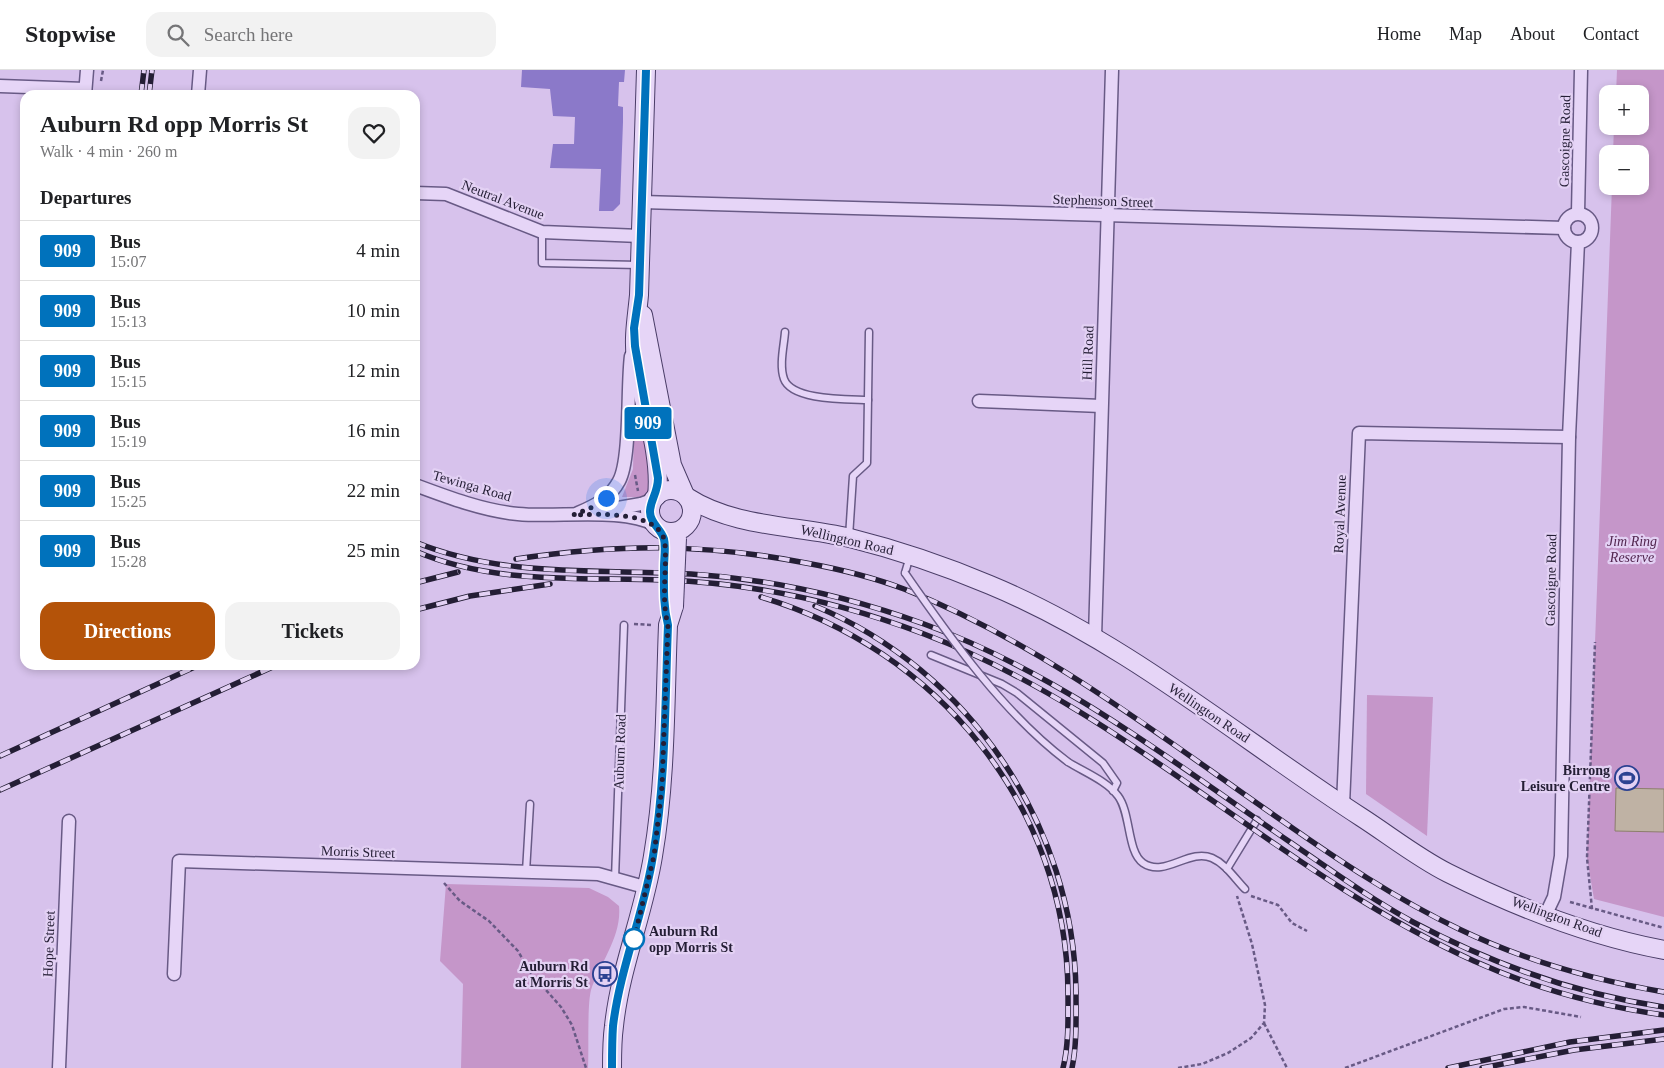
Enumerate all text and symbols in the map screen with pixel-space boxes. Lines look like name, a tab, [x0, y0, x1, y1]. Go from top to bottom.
search box	[146, 12, 496, 57]
text: Stopwise	[25, 21, 116, 47]
icon: search	[164, 21, 192, 49]
text: Search here	[204, 24, 293, 45]
text: Home	[1377, 24, 1421, 44]
text: Map	[1449, 24, 1482, 44]
text: About	[1510, 24, 1555, 44]
text: Contact	[1583, 24, 1639, 44]
map controls	[1599, 85, 1649, 195]
button: +	[1599, 85, 1649, 135]
street label: Gascoigne Road	[1557, 95, 1573, 187]
button: heart	[348, 107, 400, 159]
text: Auburn Rd opp Morris St	[40, 111, 308, 137]
text: Walk · 4 min · 260 m	[40, 143, 177, 160]
button: −	[1599, 145, 1649, 195]
street label: Neutral Avenue	[460, 177, 546, 223]
text: Departures	[40, 187, 131, 208]
street label: Stephenson Street	[1052, 192, 1154, 210]
text: Bus	[110, 231, 141, 252]
text: 4 min	[356, 240, 400, 261]
text: 909	[54, 241, 81, 261]
text: 15:07	[110, 253, 146, 270]
text: Bus	[110, 291, 141, 312]
text: 10 min	[347, 300, 400, 321]
text: 909	[54, 301, 81, 321]
text: 15:13	[110, 313, 146, 330]
street label: Hill Road	[1080, 325, 1096, 381]
text: Bus	[110, 351, 141, 372]
text: 12 min	[347, 360, 400, 381]
text: 909	[54, 361, 81, 381]
text: 15:15	[110, 373, 146, 390]
line badge: 909	[619, 407, 677, 439]
text: Bus	[110, 411, 141, 432]
text: 909	[635, 413, 662, 433]
text: 16 min	[347, 420, 400, 441]
text: 909	[54, 421, 81, 441]
text: 15:19	[110, 433, 146, 450]
street label: Tewinga Road	[431, 468, 513, 504]
text: Bus	[110, 471, 141, 492]
street label: Royal Avenue	[1331, 474, 1349, 554]
text: 22 min	[347, 480, 400, 501]
text: 909	[54, 481, 81, 501]
your location	[594, 486, 619, 511]
text: 15:25	[110, 493, 146, 510]
street label: Wellington Road	[799, 522, 895, 558]
text: Bus	[110, 531, 141, 552]
street label: Gascoigne Road	[1543, 534, 1559, 626]
park label: Jim Ring Reserve	[1607, 534, 1657, 565]
text: 25 min	[347, 540, 400, 561]
text: 909	[54, 541, 81, 561]
text: 15:28	[110, 553, 146, 570]
button: Directions	[40, 602, 215, 660]
button: Tickets	[225, 602, 400, 660]
street label: Wellington Road	[1165, 680, 1253, 746]
street label: Auburn Road	[611, 714, 629, 790]
place label: Birrong Leisure Centre	[1521, 763, 1610, 794]
sports icon: Birrong Leisure Centre	[1614, 765, 1640, 791]
street label: Morris Street	[321, 843, 395, 861]
street label: Wellington Road	[1510, 894, 1604, 940]
street label: Hope Street	[40, 910, 58, 977]
place label: Auburn Rd opp Morris St	[649, 924, 733, 955]
marker: Auburn Rd opp Morris St	[623, 928, 645, 950]
place label: Auburn Rd at Morris St	[515, 959, 588, 990]
bus stop icon: Auburn Rd at Morris St	[592, 961, 618, 987]

